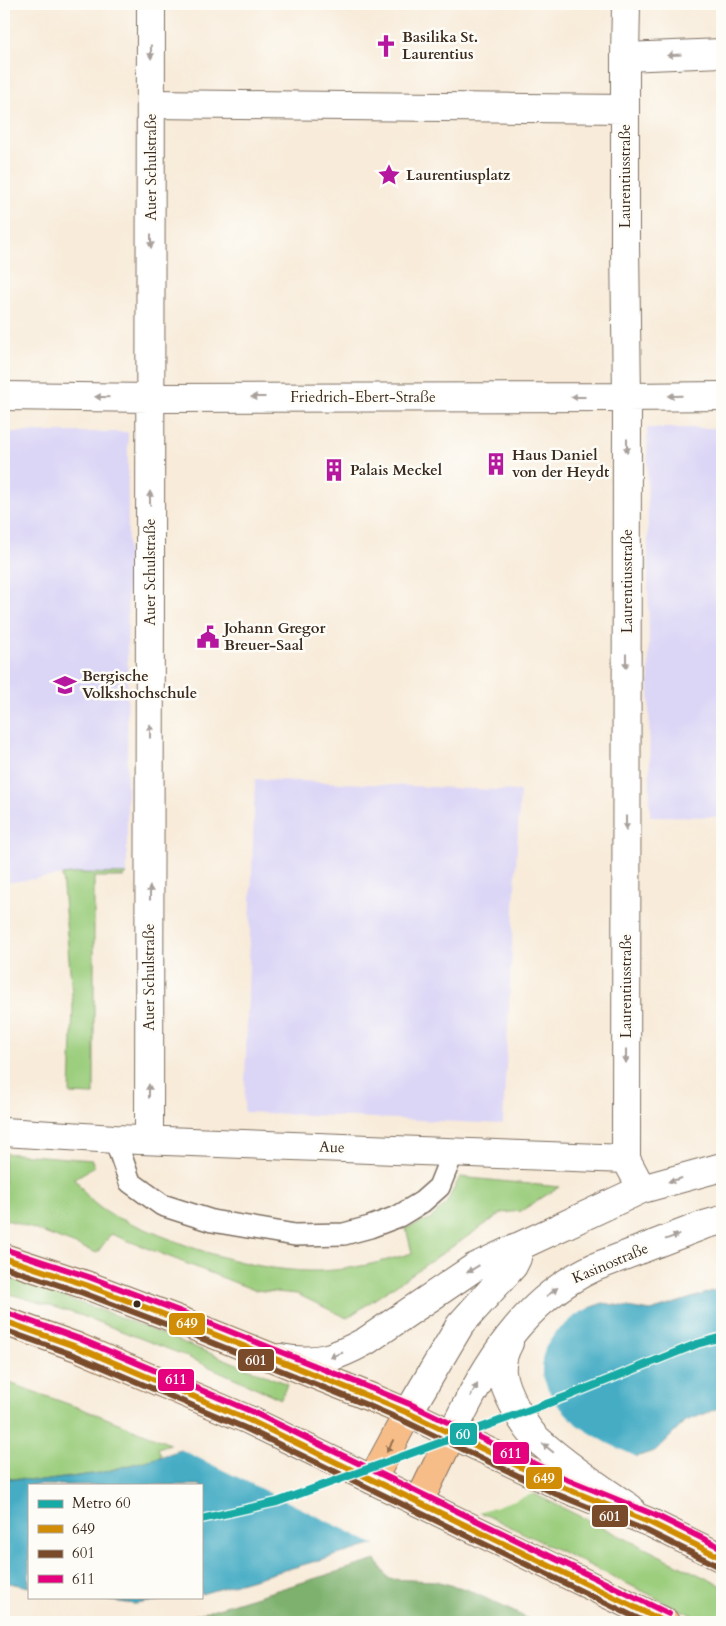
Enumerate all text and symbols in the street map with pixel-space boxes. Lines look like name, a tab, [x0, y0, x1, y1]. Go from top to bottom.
place label: Basilika St. Laurentius	[402, 27, 478, 64]
church icon: Basilika St. Laurentius	[373, 33, 399, 59]
one-way arrow	[147, 45, 155, 61]
one-way arrow	[665, 51, 681, 59]
street label: Auer Schulstraße	[141, 113, 161, 221]
street label: Laurentiusstraße	[615, 124, 635, 228]
place icon: Laurentiusplatz	[376, 162, 402, 188]
place label: Laurentiusplatz	[406, 165, 511, 185]
one-way arrow	[147, 233, 155, 249]
street label: Friedrich-Ebert-Straße	[290, 387, 436, 407]
one-way arrow	[666, 392, 682, 400]
one-way arrow	[93, 393, 109, 401]
one-way arrow	[250, 393, 266, 401]
one-way arrow	[570, 393, 586, 401]
one-way arrow	[623, 438, 631, 454]
place label: Haus Daniel von der Heydt	[512, 445, 610, 482]
building icon: Haus Daniel von der Heydt	[483, 451, 509, 477]
building icon: Palais Meckel	[321, 457, 347, 483]
place label: Palais Meckel	[350, 460, 443, 480]
one-way arrow	[146, 490, 154, 506]
street label: Auer Schulstraße	[140, 518, 160, 626]
street label: Laurentiusstraße	[617, 529, 637, 633]
place label: Johann Gregor Breuer-Saal	[222, 618, 326, 655]
public building icon: Johann Gregor Breuer-Saal	[195, 624, 221, 650]
one-way arrow	[622, 653, 630, 669]
place label: Bergische Volkshochschule	[82, 666, 197, 703]
school or university icon: Bergische Volkshochschule	[52, 672, 78, 698]
one-way arrow	[146, 723, 154, 739]
one-way arrow	[622, 815, 630, 831]
one-way arrow	[146, 885, 154, 901]
street label: Auer Schulstraße	[139, 923, 159, 1031]
street label: Laurentiusstraße	[616, 934, 636, 1038]
one-way arrow	[622, 1048, 630, 1064]
one-way arrow	[145, 1083, 153, 1099]
street label: Aue	[319, 1137, 345, 1157]
one-way arrow	[668, 1176, 683, 1184]
one-way arrow	[665, 1233, 680, 1240]
street label: Kasinostraße	[569, 1238, 651, 1288]
one-way arrow	[467, 1264, 480, 1273]
one-way arrow	[545, 1287, 558, 1298]
unlabelled marker	[132, 1299, 142, 1309]
line badge: 649	[168, 1312, 206, 1336]
text: 649	[176, 1314, 198, 1333]
line badge: 601	[237, 1348, 275, 1372]
text: 601	[245, 1351, 267, 1370]
one-way arrow	[328, 1351, 343, 1359]
line badge: 611	[157, 1368, 195, 1392]
text: 611	[165, 1370, 187, 1389]
one-way arrow	[470, 1384, 479, 1397]
line badge: 60	[449, 1422, 478, 1446]
text: 60	[456, 1425, 470, 1444]
one-way arrow	[386, 1439, 394, 1453]
line badge: 611	[492, 1441, 530, 1465]
one-way arrow	[542, 1442, 555, 1453]
text: 611	[500, 1444, 522, 1463]
line badge: 649	[525, 1466, 563, 1490]
text: 649	[533, 1469, 555, 1488]
legend	[28, 1484, 202, 1598]
text: Metro 60	[72, 1493, 131, 1513]
line badge: 601	[591, 1504, 629, 1528]
text: 601	[599, 1507, 621, 1526]
text: 649	[72, 1519, 95, 1539]
text: 601	[72, 1543, 95, 1563]
text: 611	[72, 1569, 95, 1589]

